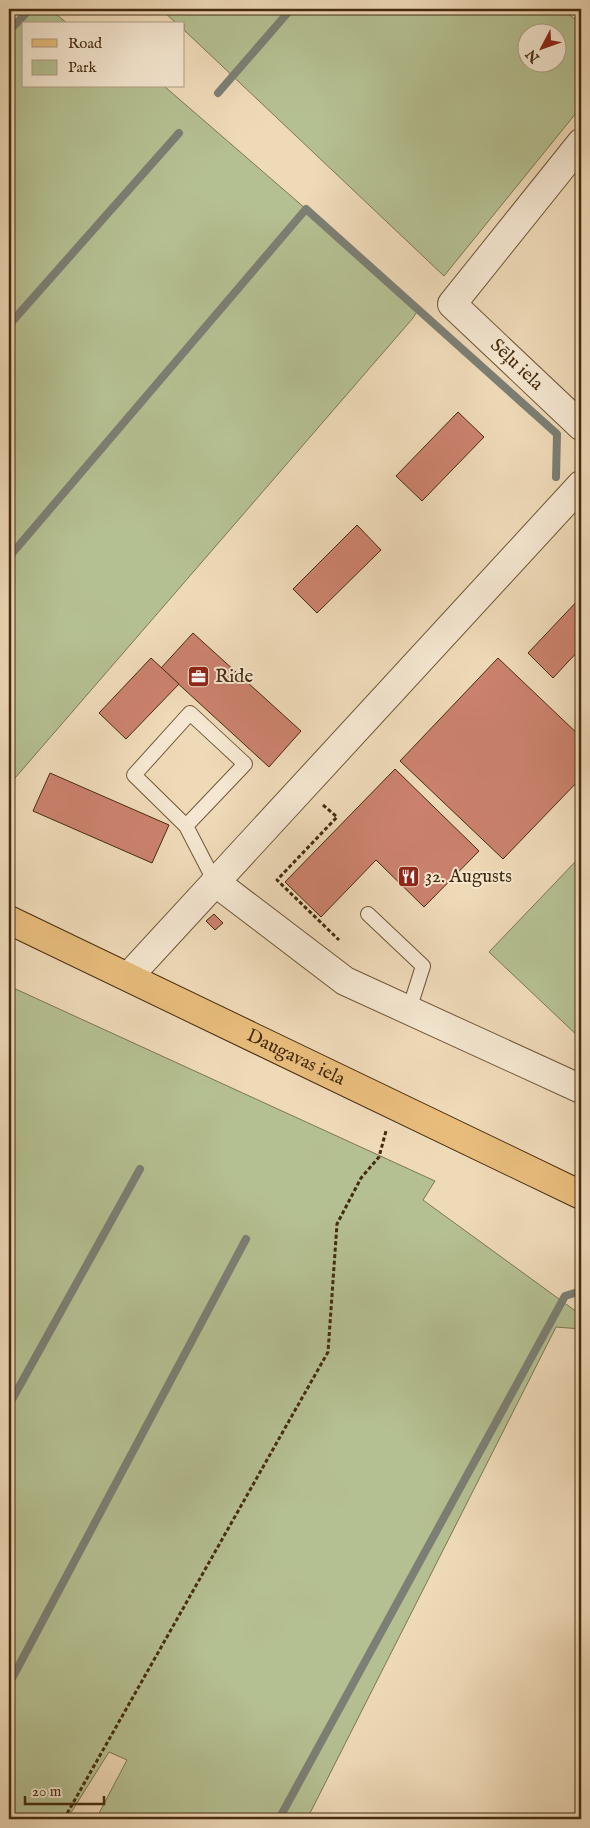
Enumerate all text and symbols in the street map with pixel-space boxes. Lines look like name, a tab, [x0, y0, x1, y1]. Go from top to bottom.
legend	[22, 22, 185, 88]
north arrow	[518, 22, 568, 72]
text: Road	[68, 34, 103, 53]
text: N	[522, 45, 544, 67]
text: Park	[68, 58, 98, 77]
street label: Sēļu iela	[485, 334, 549, 396]
office icon: Ride	[187, 665, 211, 689]
place label: Ride	[215, 665, 253, 689]
restaurant icon: 32. Augusts	[397, 865, 421, 889]
place label: 32. Augusts	[425, 865, 512, 889]
street label: Daugavas iela	[243, 1024, 349, 1092]
scale bar	[25, 1773, 104, 1805]
text: 20 m	[32, 1782, 62, 1801]

